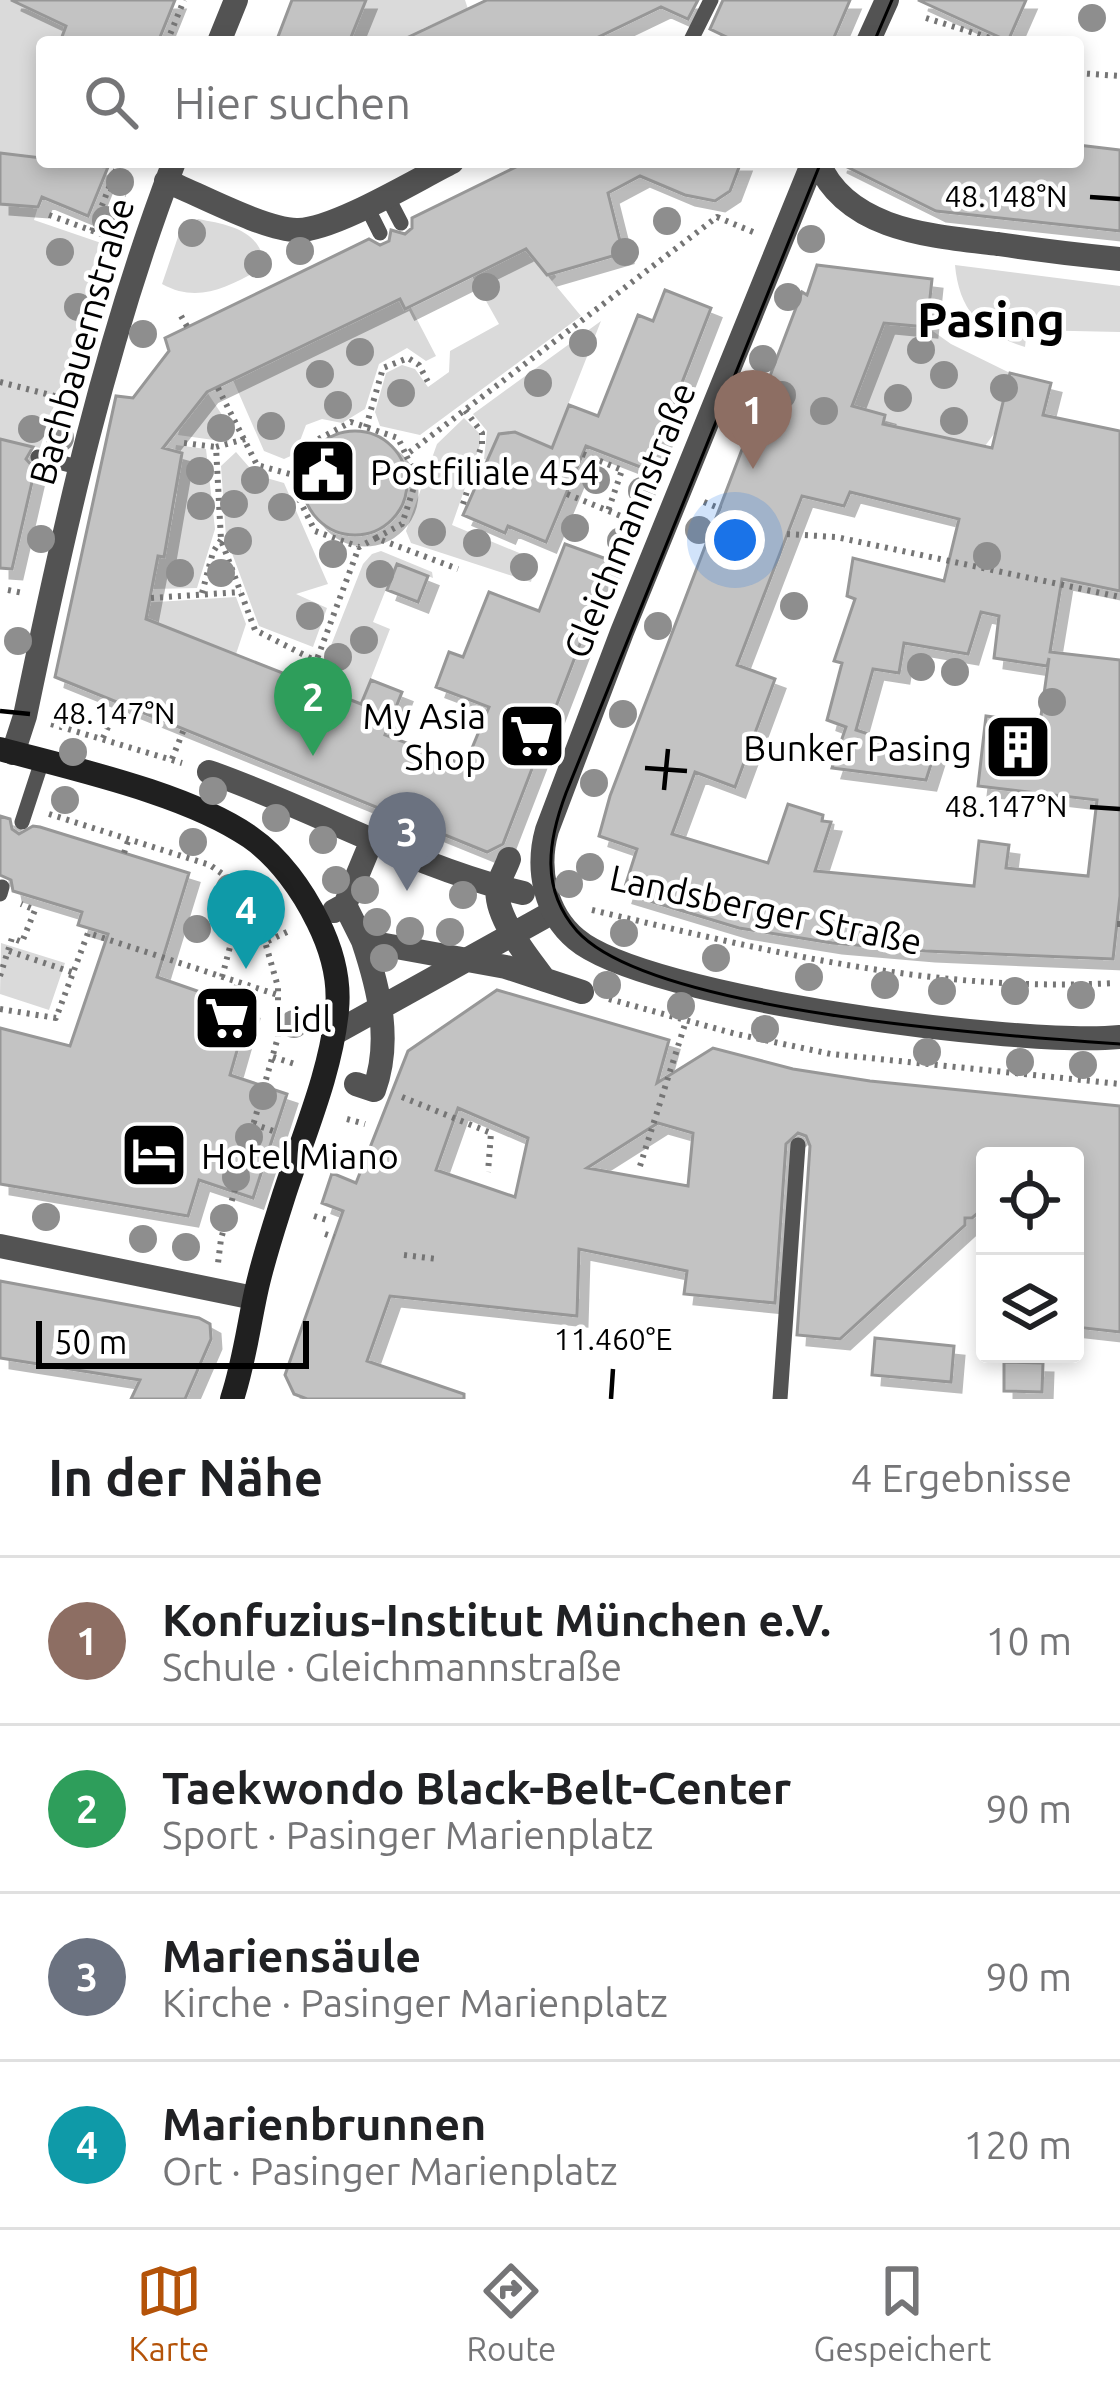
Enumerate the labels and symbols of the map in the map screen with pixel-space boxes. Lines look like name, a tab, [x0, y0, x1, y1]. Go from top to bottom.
text: 48.148°N	[944, 179, 1068, 213]
street label: Bachbauernstraße	[20, 193, 142, 489]
district label: Pasing	[917, 292, 1065, 346]
pin: 1	[714, 370, 792, 469]
street label: Gleichmannstraße	[555, 376, 703, 664]
public building icon: Postfiliale 454	[288, 436, 358, 506]
place label: Postfiliale 454	[370, 451, 600, 492]
your location	[705, 510, 765, 570]
pin: 2	[274, 657, 352, 756]
place label: My Asia Shop	[362, 695, 486, 777]
text: 48.147°N	[52, 696, 176, 730]
supermarket icon: My Asia Shop	[497, 701, 567, 771]
building icon: Bunker Pasing	[983, 712, 1053, 782]
place label: Bunker Pasing	[743, 727, 972, 768]
text: 48.147°N	[944, 789, 1068, 823]
pin: 3	[368, 792, 446, 891]
street label: Landsberger Straße	[606, 856, 926, 962]
pin: 4	[207, 870, 285, 969]
supermarket icon: Lidl	[192, 983, 262, 1053]
place label: Lidl	[274, 998, 332, 1039]
hotel icon: Hotel Miano	[119, 1120, 189, 1190]
place label: Hotel Miano	[201, 1135, 399, 1176]
scale bar	[36, 1315, 309, 1368]
text: 11.460°E	[554, 1322, 672, 1356]

